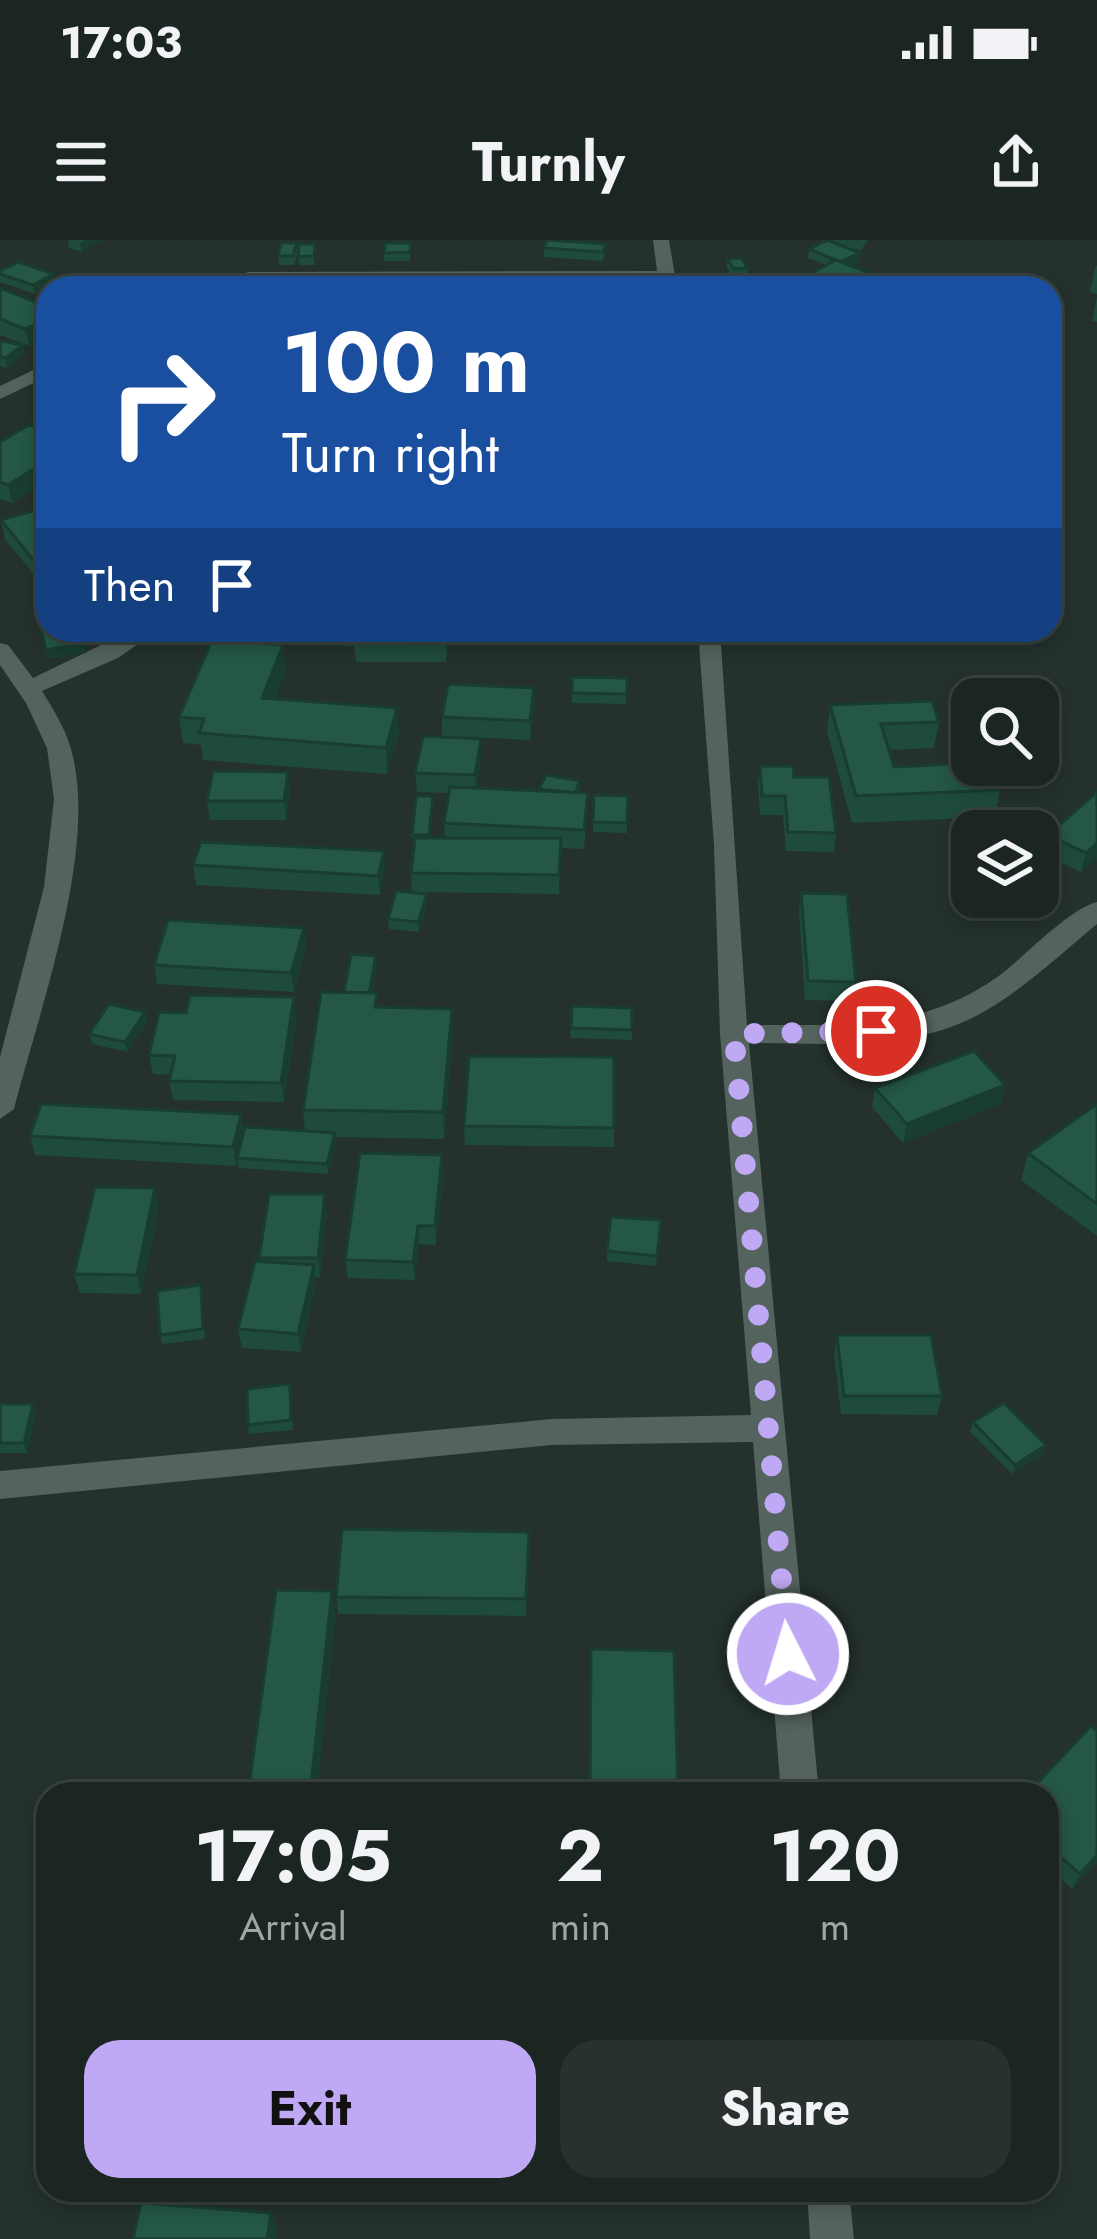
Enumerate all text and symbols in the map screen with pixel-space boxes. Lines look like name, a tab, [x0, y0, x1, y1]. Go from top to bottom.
text: 17:03	[60, 10, 182, 75]
text: Turnly	[472, 123, 625, 201]
icon: menu	[48, 129, 114, 195]
icon: share	[983, 129, 1049, 195]
text: 100 m	[282, 302, 530, 424]
icon: right	[84, 324, 240, 480]
text: Turn right	[282, 414, 499, 492]
icon: arrive	[199, 552, 265, 618]
text: Then	[84, 553, 175, 618]
map controls	[951, 678, 1059, 918]
button: search	[951, 678, 1059, 786]
button: layers	[951, 810, 1059, 918]
pin	[825, 980, 927, 1082]
icon: arrive	[843, 998, 909, 1064]
position arrow	[725, 1591, 851, 1717]
text: 17:05	[194, 1804, 392, 1908]
text: 2	[557, 1804, 604, 1908]
text: 120	[769, 1804, 901, 1908]
text: Arrival	[239, 1898, 347, 1955]
text: min	[550, 1898, 611, 1955]
text: m	[820, 1898, 850, 1955]
button: Exit	[84, 2040, 536, 2178]
button: Share	[560, 2040, 1011, 2178]

